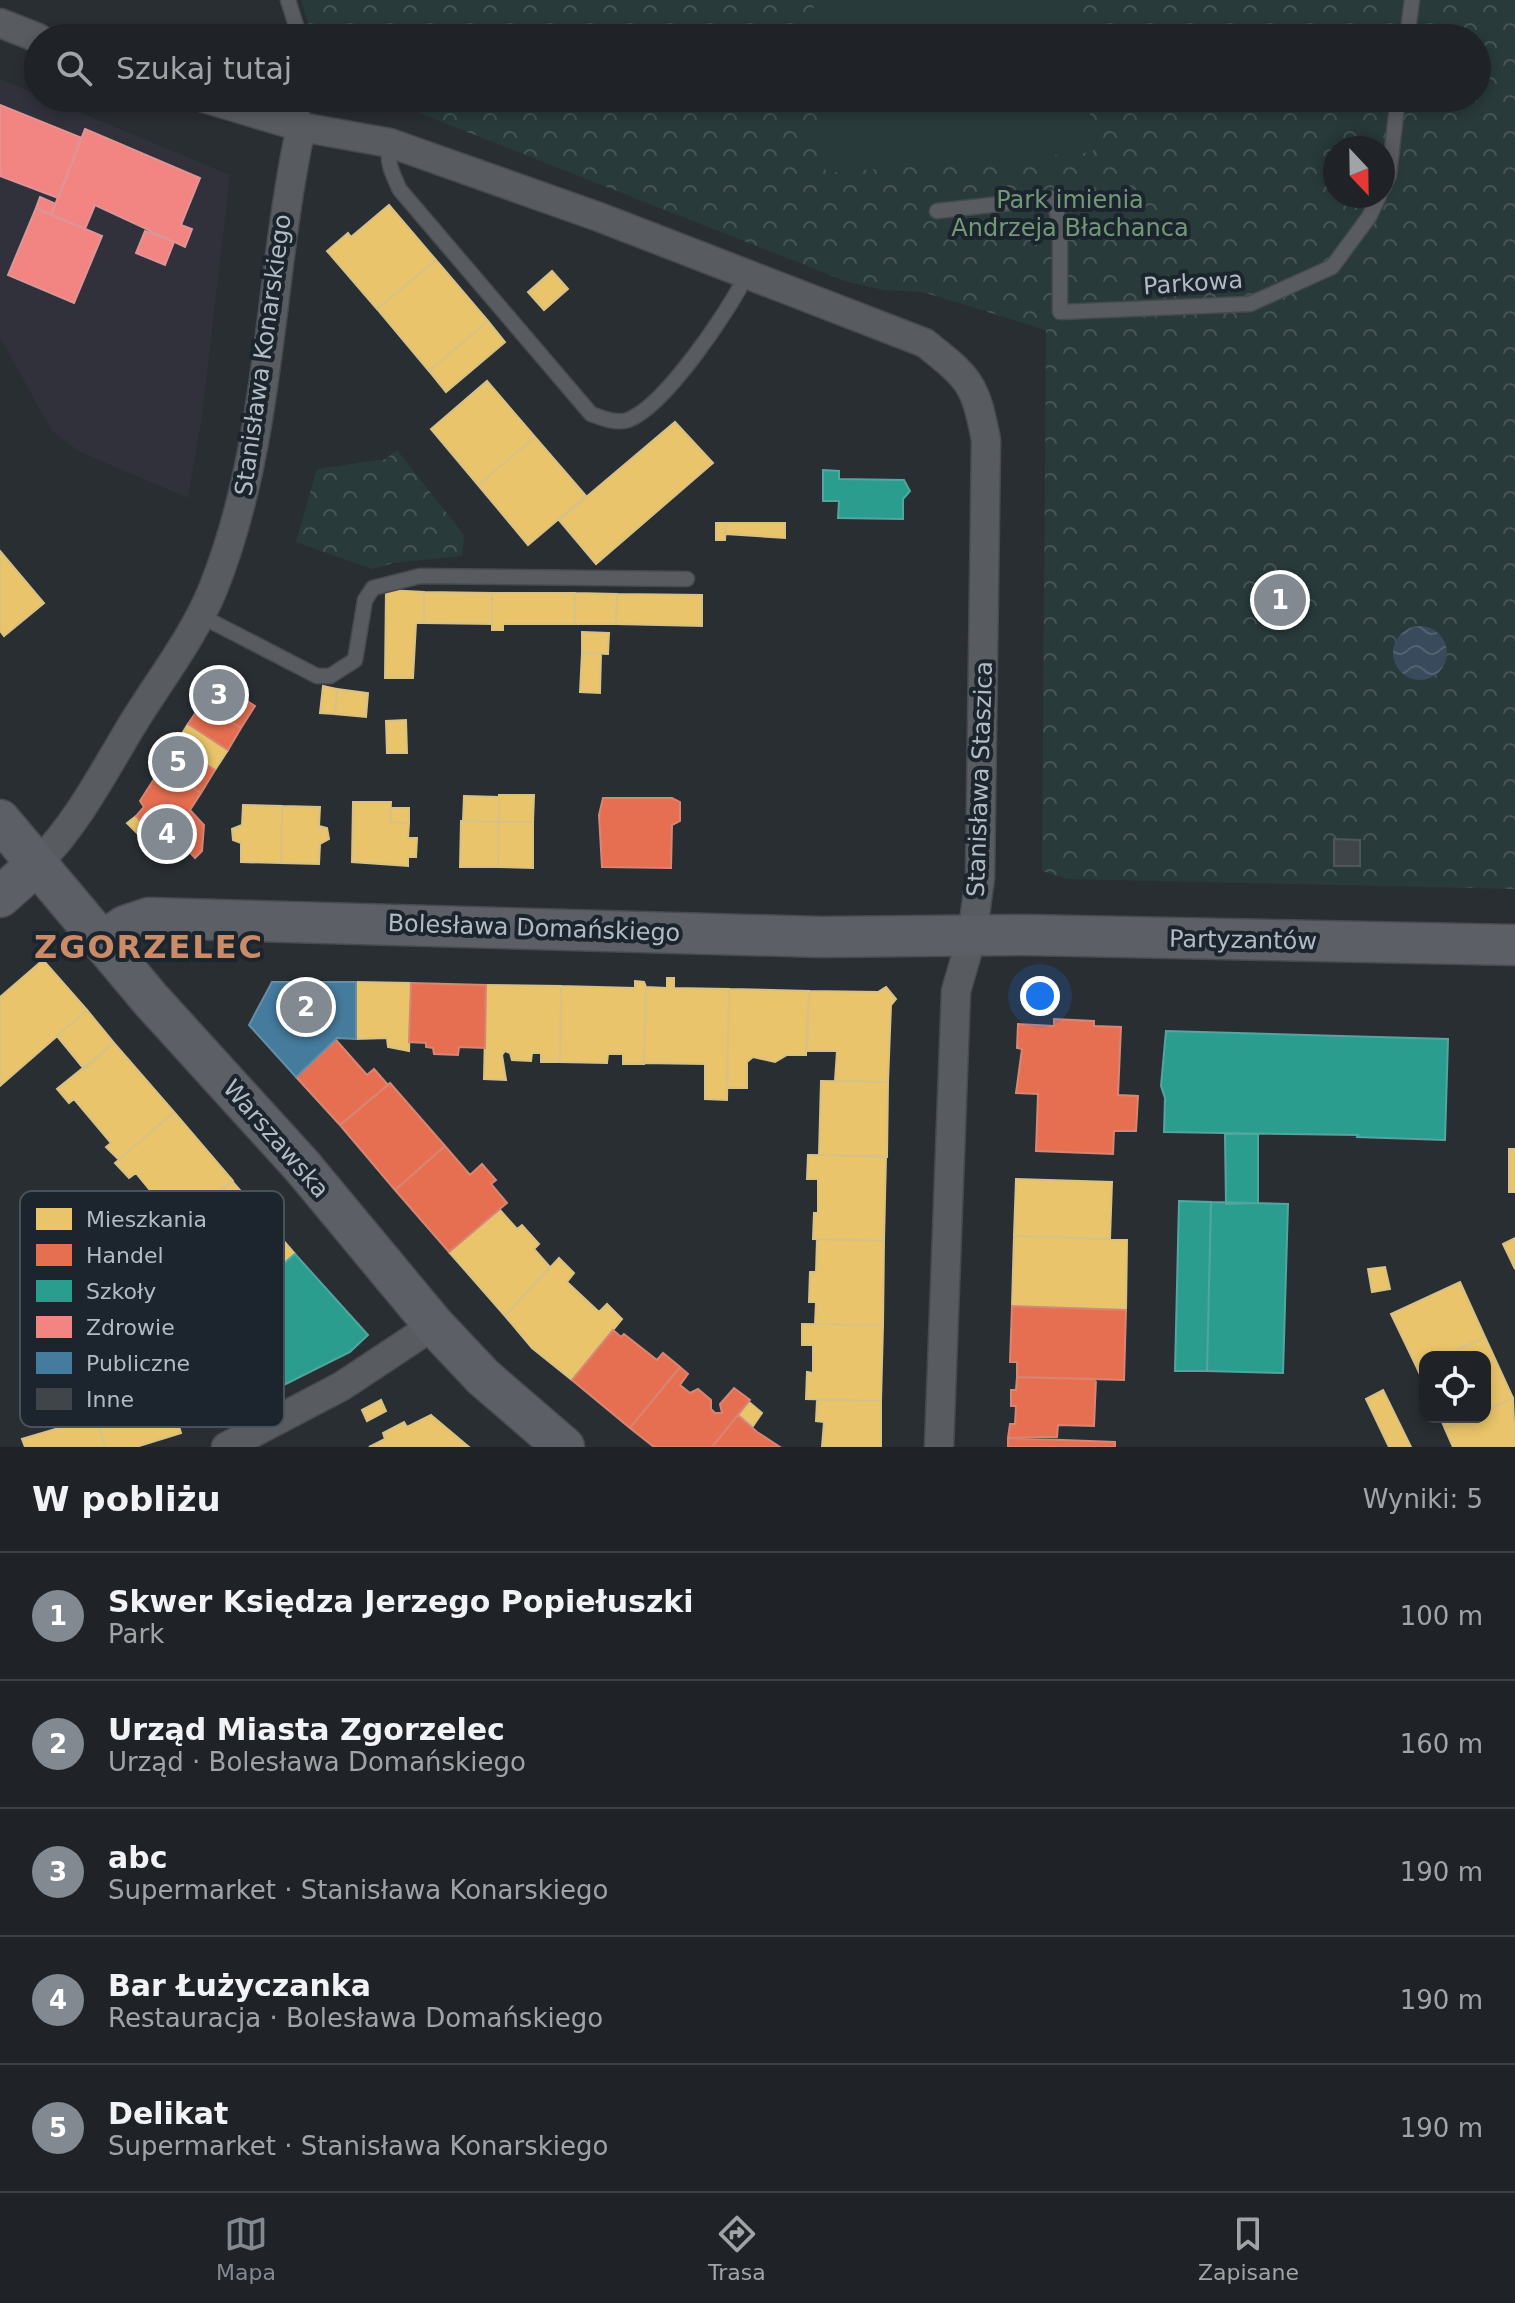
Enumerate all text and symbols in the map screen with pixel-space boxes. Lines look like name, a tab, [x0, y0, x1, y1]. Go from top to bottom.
search box	[24, 24, 1491, 112]
icon: search	[52, 46, 96, 90]
text: Szukaj tutaj	[116, 51, 292, 86]
north arrow	[1323, 136, 1395, 208]
park label: Park imienia Andrzeja Błachanca	[951, 186, 1189, 242]
street label: Stanisława Konarskiego	[229, 212, 297, 498]
street label: Parkowa	[1142, 266, 1244, 300]
pin: 1	[1254, 570, 1306, 630]
street label: Stanisława Staszica	[962, 660, 998, 898]
pin: 3	[193, 665, 245, 725]
pin: 5	[152, 732, 204, 792]
pin: 4	[141, 804, 193, 864]
street label: Bolesława Domańskiego	[387, 909, 681, 947]
street label: Partyzantów	[1169, 925, 1317, 955]
district label: ZGORZELEC	[34, 928, 264, 966]
your location	[1020, 976, 1060, 1016]
pin: 2	[280, 977, 332, 1037]
street label: Warszawska	[217, 1074, 335, 1204]
legend	[20, 1191, 284, 1427]
text: Mieszkania	[86, 1207, 207, 1232]
text: Handel	[86, 1243, 164, 1268]
text: Szkoły	[86, 1279, 156, 1304]
text: Zdrowie	[86, 1315, 175, 1340]
text: Publiczne	[86, 1351, 190, 1376]
map controls	[1419, 1351, 1491, 1423]
button: locate	[1419, 1351, 1491, 1423]
text: Inne	[86, 1387, 134, 1412]
text: W pobliżu	[32, 1479, 221, 1519]
text: Wyniki: 5	[1363, 1484, 1483, 1514]
text: Skwer Księdza Jerzego Popiełuszki	[108, 1584, 694, 1619]
text: 1	[49, 1601, 67, 1631]
text: 100 m	[1400, 1601, 1483, 1631]
text: Park	[108, 1619, 164, 1649]
text: Urząd Miasta Zgorzelec	[108, 1712, 505, 1747]
text: 2	[49, 1729, 67, 1759]
text: 160 m	[1400, 1729, 1483, 1759]
text: Urząd · Bolesława Domańskiego	[108, 1747, 526, 1777]
text: abc	[108, 1840, 168, 1875]
text: 3	[49, 1857, 67, 1887]
text: 190 m	[1400, 1857, 1483, 1887]
text: Supermarket · Stanisława Konarskiego	[108, 1875, 608, 1905]
text: Bar Łużyczanka	[108, 1968, 371, 2003]
text: 4	[49, 1985, 67, 2015]
text: 190 m	[1400, 1985, 1483, 2015]
text: Restauracja · Bolesława Domańskiego	[108, 2003, 603, 2033]
text: Delikat	[108, 2096, 228, 2131]
text: 5	[49, 2113, 67, 2143]
text: 190 m	[1400, 2113, 1483, 2143]
text: Supermarket · Stanisława Konarskiego	[108, 2131, 608, 2161]
tab: Mapa	[216, 2212, 276, 2285]
tab: Trasa	[708, 2212, 766, 2285]
tab: Zapisane	[1198, 2212, 1299, 2285]

